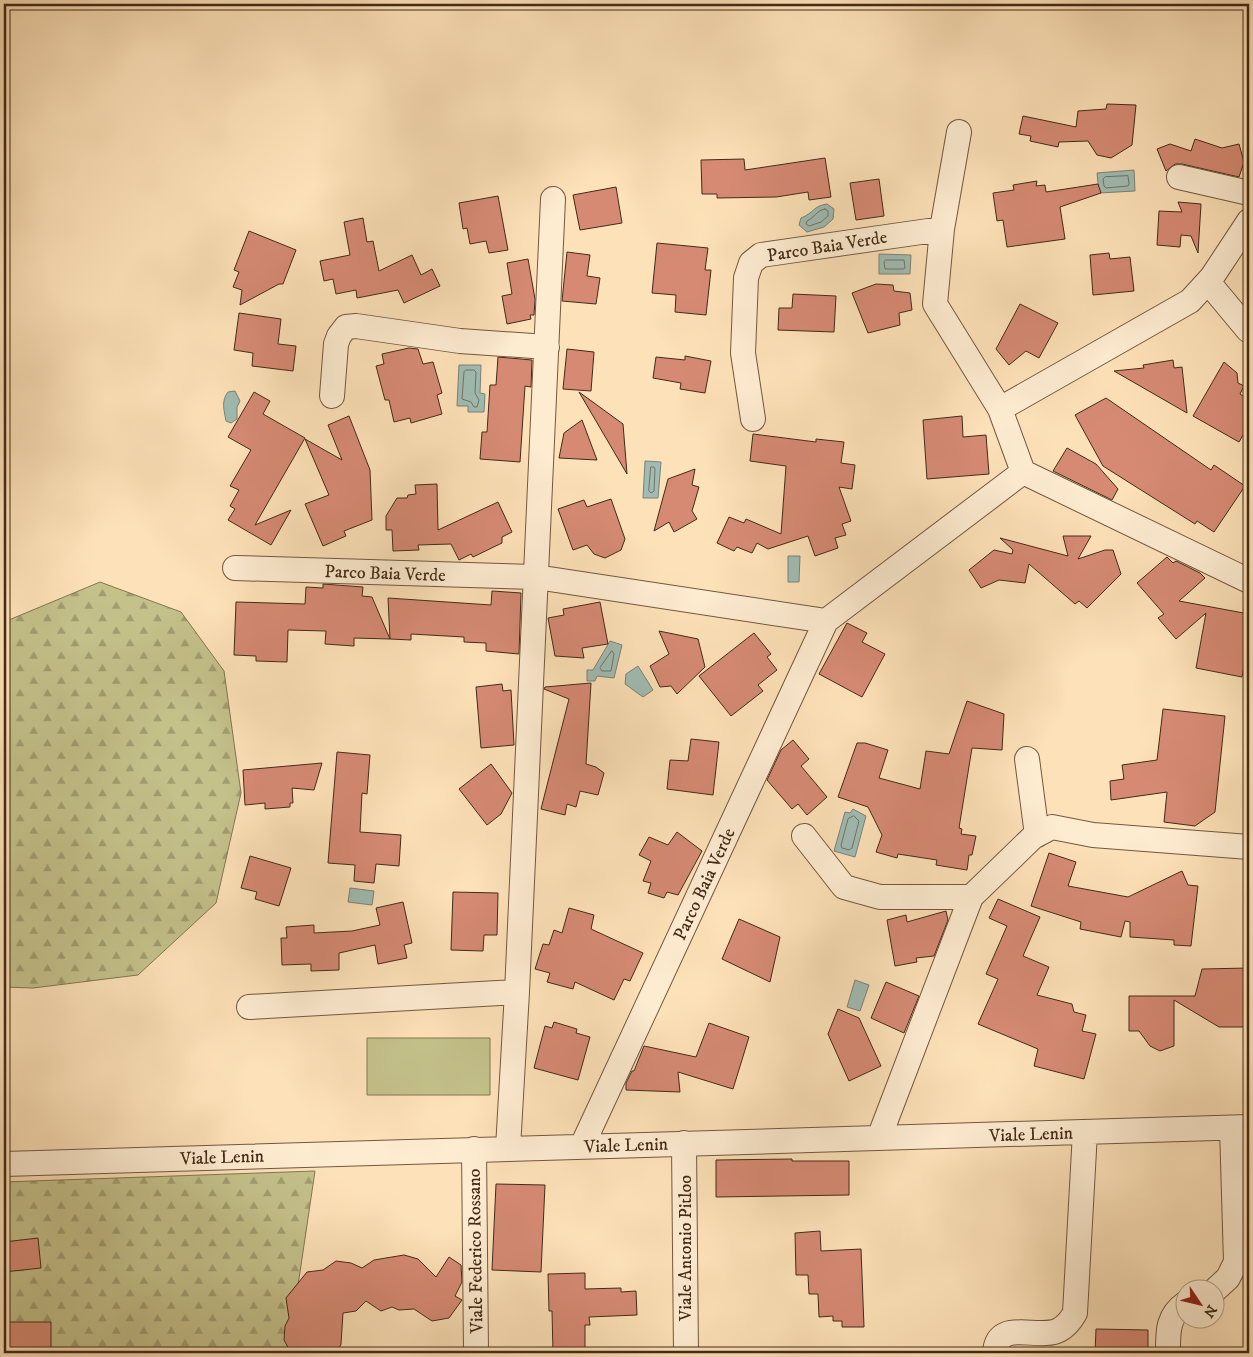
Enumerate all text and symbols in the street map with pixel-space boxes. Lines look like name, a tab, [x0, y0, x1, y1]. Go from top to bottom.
street label: Parco Baia Verde	[766, 227, 889, 267]
street label: Parco Baia Verde	[324, 561, 446, 587]
street label: Parco Baia Verde	[669, 825, 740, 944]
street label: Viale Lenin	[988, 1123, 1074, 1147]
street label: Viale Lenin	[583, 1134, 669, 1158]
street label: Viale Lenin	[179, 1146, 265, 1170]
street label: Viale Federico Rossano	[464, 1168, 488, 1335]
street label: Viale Antonio Pitloo	[675, 1175, 697, 1322]
north arrow	[1176, 1280, 1226, 1330]
text: N	[1199, 1301, 1221, 1321]

